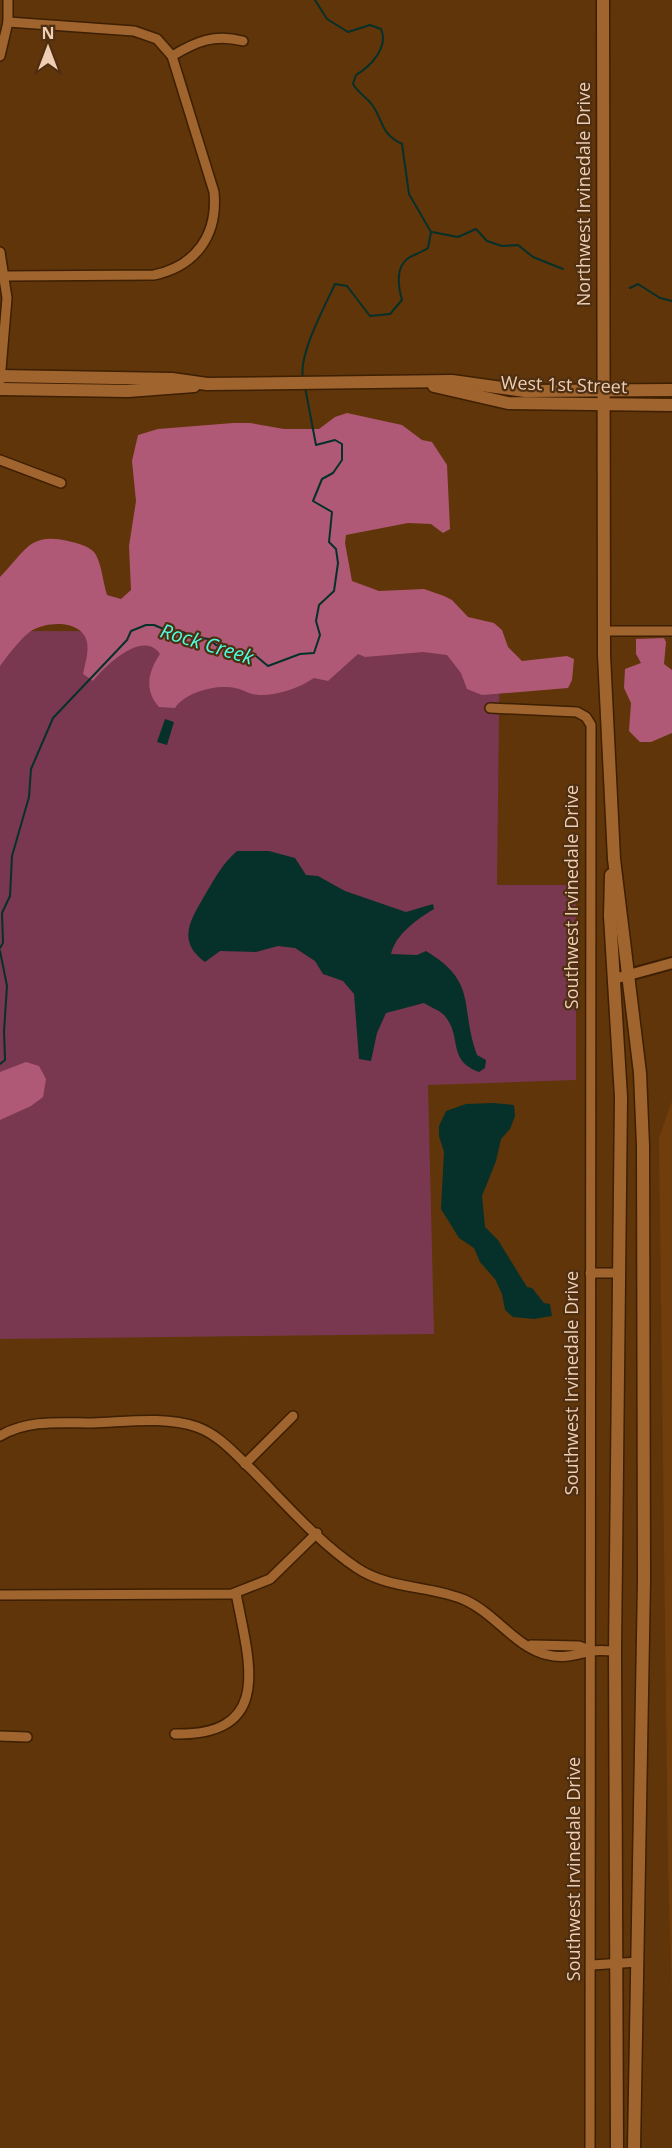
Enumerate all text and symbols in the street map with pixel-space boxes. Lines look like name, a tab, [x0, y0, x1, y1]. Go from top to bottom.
north arrow	[18, 18, 78, 78]
text: N	[41, 22, 55, 44]
street label: Northwest Irvinedale Drive	[571, 82, 595, 306]
street label: West 1st Street	[500, 370, 628, 398]
water label: Rock Creek	[157, 617, 258, 671]
street label: Southwest Irvinedale Drive	[559, 785, 583, 1009]
street label: Southwest Irvinedale Drive	[559, 1271, 583, 1495]
street label: Southwest Irvinedale Drive	[561, 1757, 585, 1981]

